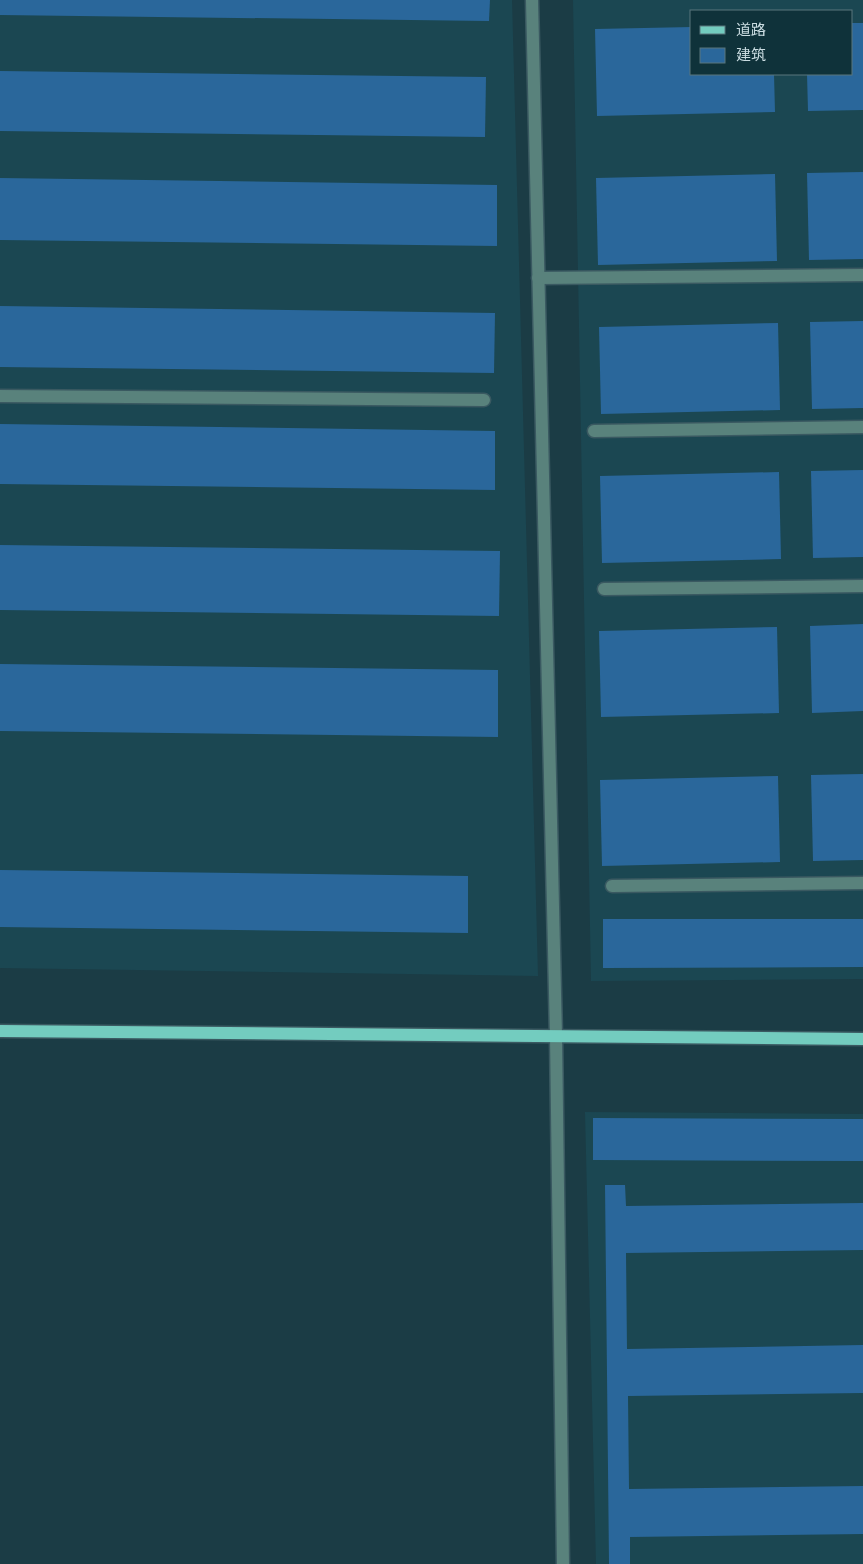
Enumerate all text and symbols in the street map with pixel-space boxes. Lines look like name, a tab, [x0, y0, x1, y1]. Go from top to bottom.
legend	[690, 10, 853, 75]
text: 道路	[736, 19, 766, 40]
text: 建筑	[736, 44, 766, 65]

